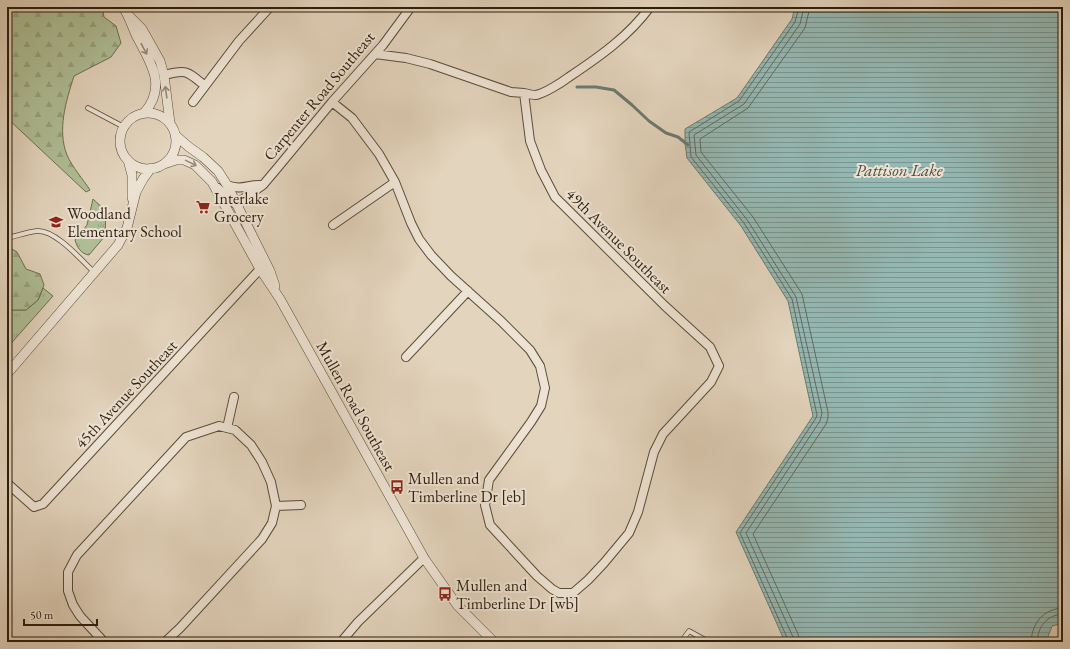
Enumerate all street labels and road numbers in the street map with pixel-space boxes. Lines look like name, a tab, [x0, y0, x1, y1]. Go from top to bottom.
street label: Carpenter Road Southeast	[259, 27, 379, 165]
street label: 49th Avenue Southeast	[562, 184, 676, 298]
street label: 45th Avenue Southeast	[70, 335, 182, 453]
street label: Mullen Road Southeast	[312, 338, 400, 474]

